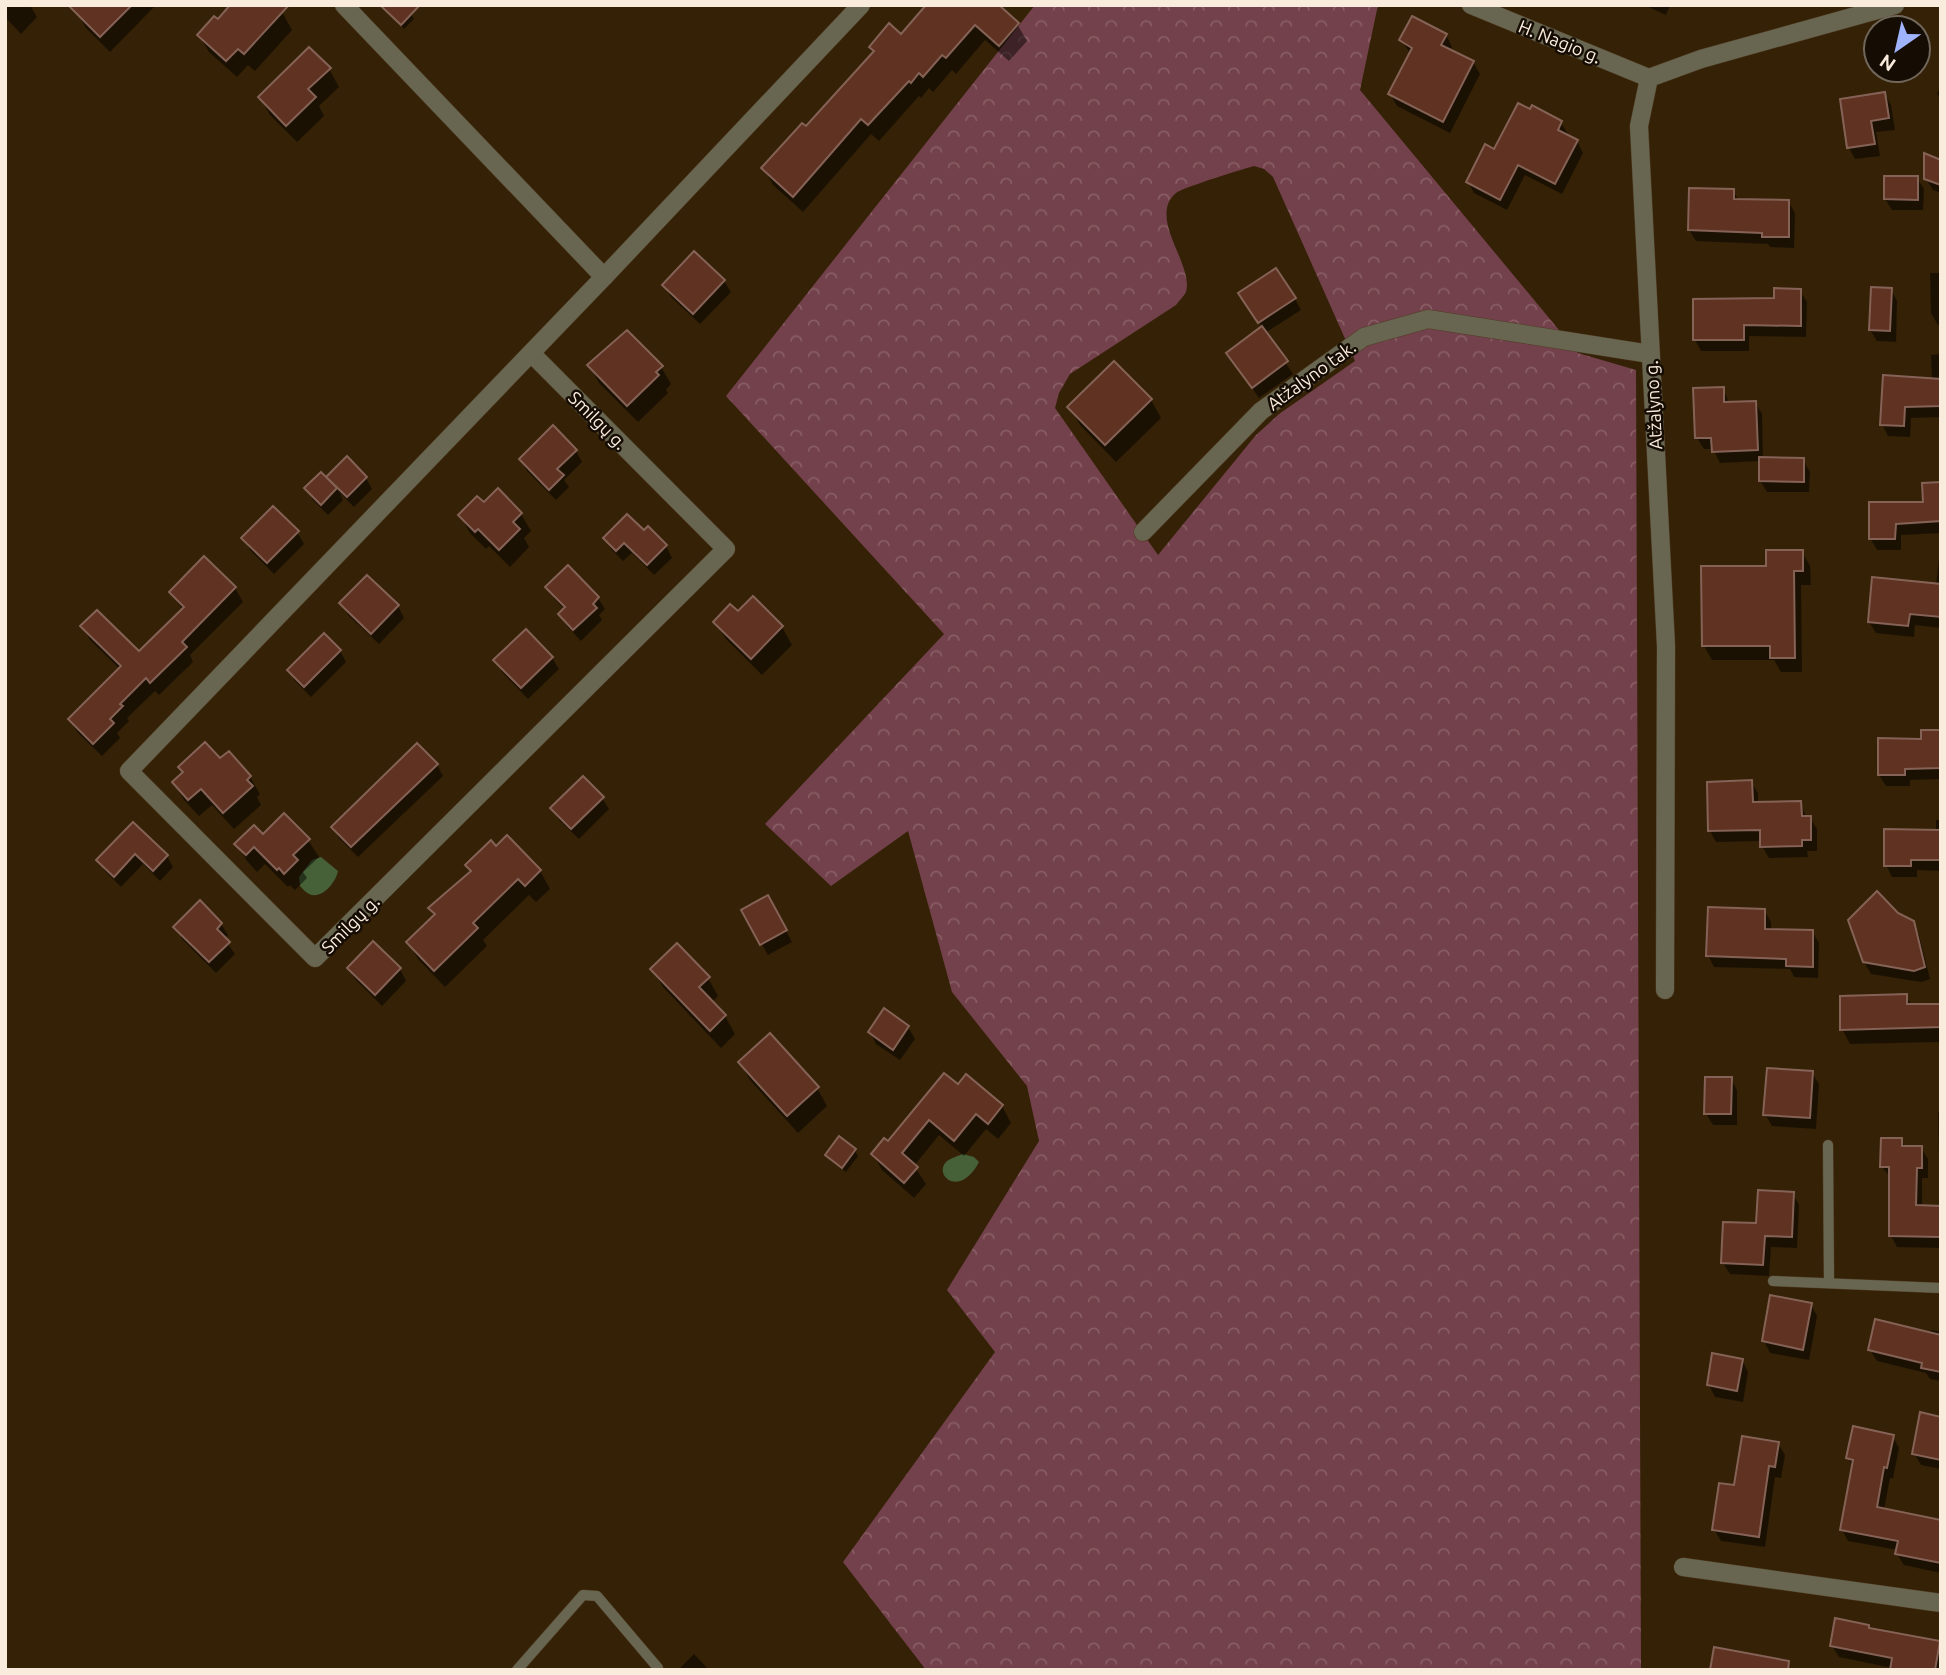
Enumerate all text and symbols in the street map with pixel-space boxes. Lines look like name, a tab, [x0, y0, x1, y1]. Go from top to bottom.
north arrow	[1862, 14, 1932, 84]
street label: H. Nagio g.	[1516, 15, 1604, 67]
text: N	[1875, 50, 1900, 76]
street label: Atžalyno tak.	[1263, 336, 1359, 414]
street label: Atžalyno g.	[1641, 360, 1665, 450]
street label: Smilgų g.	[565, 387, 631, 453]
street label: Smilgų g.	[317, 891, 383, 957]

